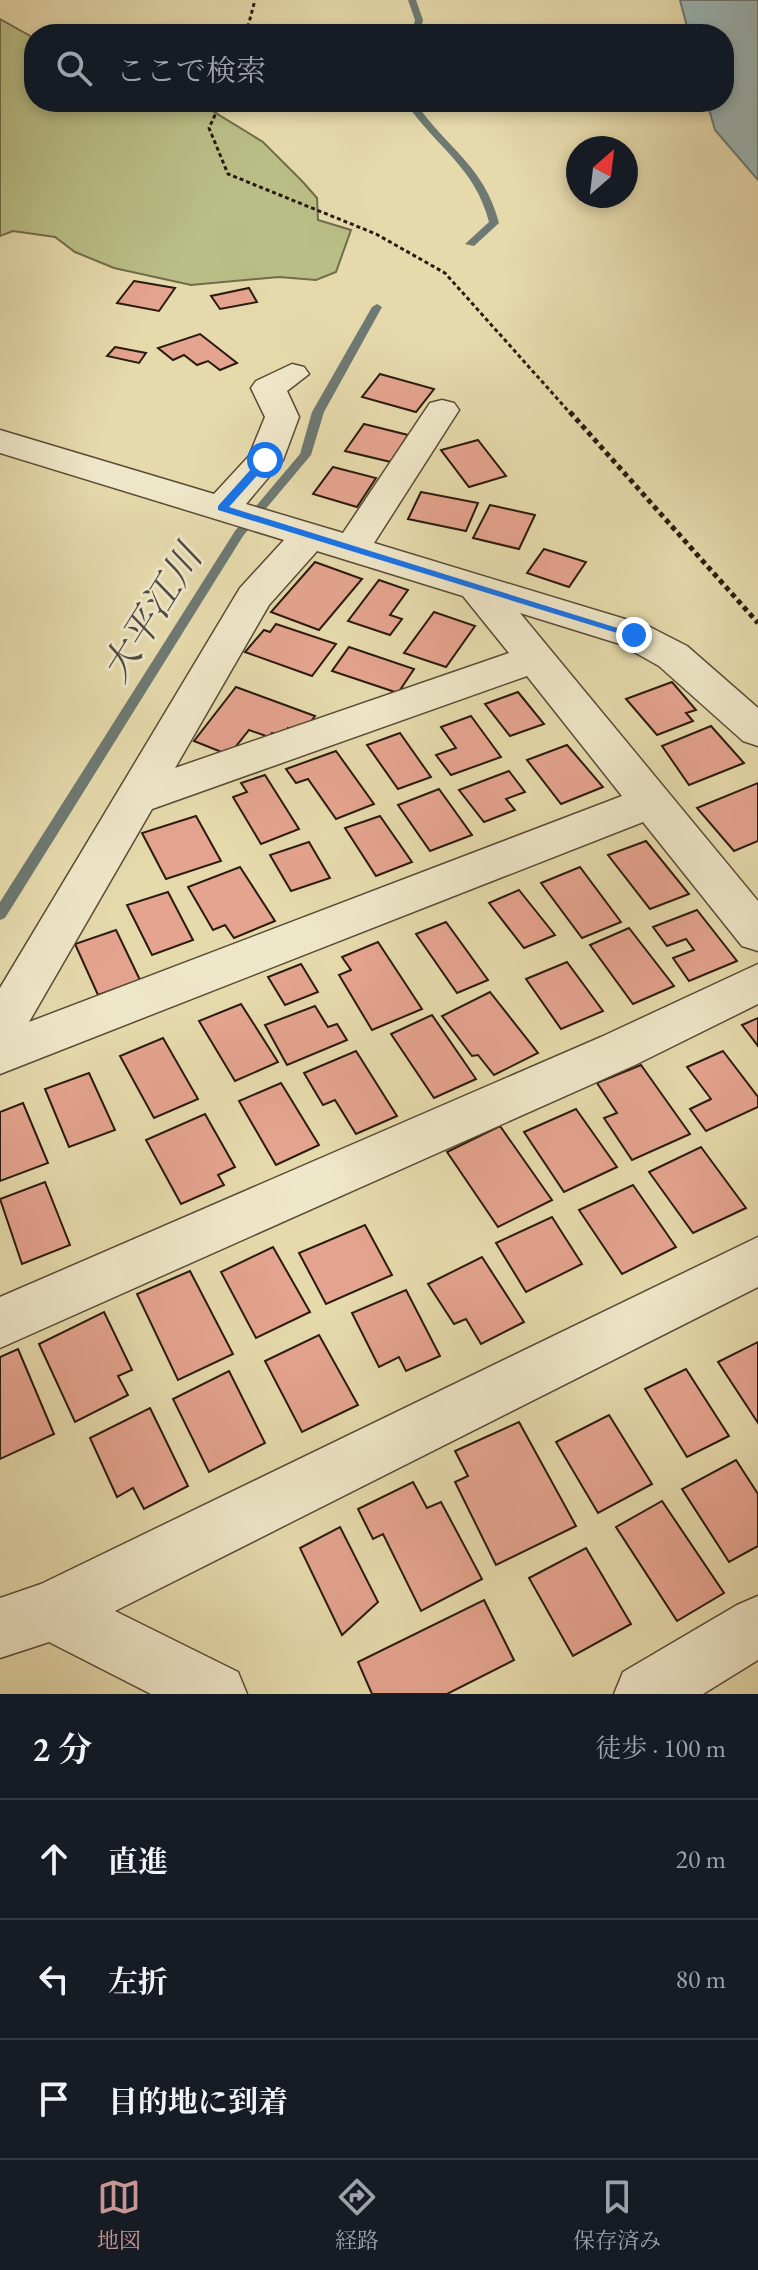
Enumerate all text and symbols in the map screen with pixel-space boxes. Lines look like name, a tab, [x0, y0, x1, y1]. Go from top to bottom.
search box	[24, 24, 734, 112]
icon: search	[52, 46, 96, 90]
text: ここで検索	[116, 51, 266, 90]
north arrow	[566, 136, 638, 208]
route start	[247, 442, 283, 478]
water label: 大平江川	[90, 532, 214, 690]
route end	[616, 617, 652, 653]
text: 2 分	[32, 1727, 92, 1771]
text: 徒歩 · 100 m	[596, 1731, 726, 1765]
icon: ahead	[32, 1837, 76, 1881]
text: 直進	[108, 1842, 168, 1881]
text: 20 m	[676, 1842, 726, 1876]
icon: left	[32, 1957, 76, 2001]
text: 左折	[108, 1962, 168, 2001]
text: 80 m	[676, 1962, 726, 1996]
icon: arrive	[32, 2077, 76, 2121]
text: 目的地に到着	[108, 2082, 288, 2121]
tab: 地図	[97, 2175, 141, 2255]
tab: 経路	[335, 2175, 379, 2255]
tab: 保存済み	[573, 2175, 661, 2255]

